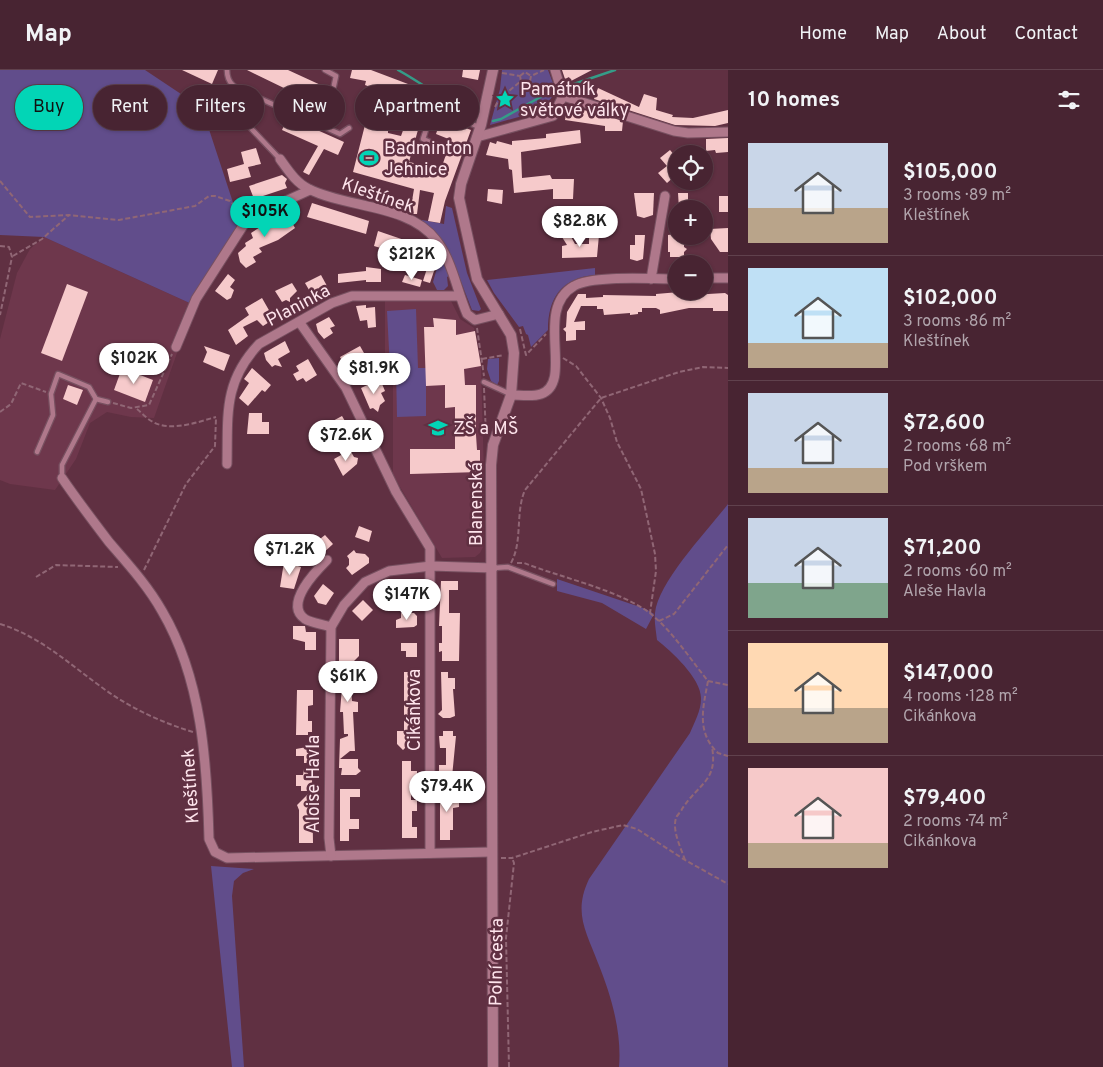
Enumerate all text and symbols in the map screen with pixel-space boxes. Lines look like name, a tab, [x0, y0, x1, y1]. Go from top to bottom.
text: Map	[25, 20, 72, 50]
text: Home	[799, 23, 847, 46]
text: Map	[875, 23, 909, 46]
text: About	[937, 23, 986, 46]
text: Contact	[1014, 23, 1078, 46]
place label: Památník světové války	[520, 79, 629, 123]
chip: Buy	[15, 85, 83, 130]
chip: Rent	[93, 85, 167, 130]
chip: Filters	[177, 85, 264, 130]
chip: New	[274, 85, 345, 130]
chip: Apartment	[355, 85, 479, 130]
icon: filters	[1055, 86, 1083, 114]
text: 10 homes	[748, 87, 840, 114]
place icon: Památník světové války	[494, 88, 516, 110]
place label: Badminton Jehnice	[384, 138, 472, 182]
map controls	[668, 145, 713, 300]
button: locate	[668, 145, 713, 190]
sports icon: Badminton Jehnice	[358, 147, 380, 169]
text: $105,000	[903, 159, 998, 186]
icon: home	[788, 163, 848, 223]
street label: Kleštínek	[338, 173, 417, 220]
text: 3 rooms · 89 m²	[903, 186, 1011, 206]
pin: $105K	[230, 196, 300, 238]
button: +	[668, 200, 713, 245]
text: $105K	[241, 202, 289, 222]
pin: $82.8K	[539, 206, 621, 248]
text: Kleštínek	[903, 206, 970, 226]
text: $82.8K	[553, 212, 607, 232]
pin: $212K	[377, 238, 447, 281]
text: $212K	[389, 245, 435, 265]
button: −	[668, 255, 713, 300]
street label: Planinka	[263, 280, 335, 333]
text: $102,000	[903, 285, 998, 312]
icon: home	[788, 288, 848, 348]
text: 3 rooms · 86 m²	[903, 312, 1011, 332]
text: Kleštínek	[903, 332, 970, 352]
pin: $102K	[99, 342, 169, 385]
text: $102K	[110, 349, 158, 369]
pin: $81.9K	[333, 352, 415, 395]
text: $81.9K	[348, 359, 400, 379]
text: $72,600	[903, 410, 985, 437]
icon: home	[788, 413, 848, 473]
place label: ZŠ a MŠ	[453, 416, 519, 441]
school or university icon: ZŠ a MŠ	[427, 417, 449, 439]
pin: $72.6K	[305, 420, 387, 462]
text: $72.6K	[320, 426, 372, 446]
text: 2 rooms · 68 m²	[903, 437, 1011, 457]
text: Pod vrškem	[903, 457, 987, 477]
street label: Blanenská	[466, 462, 489, 546]
pin: $71.2K	[249, 534, 331, 576]
text: $71,200	[903, 535, 982, 562]
icon: home	[788, 538, 848, 598]
text: $71.2K	[265, 540, 315, 560]
text: 2 rooms · 60 m²	[903, 562, 1012, 582]
pin: $147K	[372, 578, 442, 621]
text: Aleše Havla	[903, 582, 986, 602]
text: $147K	[384, 585, 430, 605]
pin: $61K	[318, 660, 378, 703]
text: $147,000	[903, 660, 994, 687]
icon: home	[788, 663, 848, 723]
text: $61K	[329, 667, 367, 687]
street label: Cikánkova	[404, 669, 427, 751]
text: 4 rooms · 128 m²	[903, 687, 1018, 707]
text: Cikánkova	[903, 707, 977, 727]
street label: Aloise Havla	[303, 735, 326, 833]
street label: Kleštínek	[177, 747, 206, 824]
pin: $79.4K	[406, 770, 488, 813]
text: $79.4K	[420, 777, 474, 797]
text: $79,400	[903, 785, 986, 812]
icon: home	[788, 788, 848, 848]
text: 2 rooms · 74 m²	[903, 812, 1008, 832]
text: Cikánkova	[903, 832, 977, 852]
street label: Polní cesta	[485, 918, 510, 1006]

